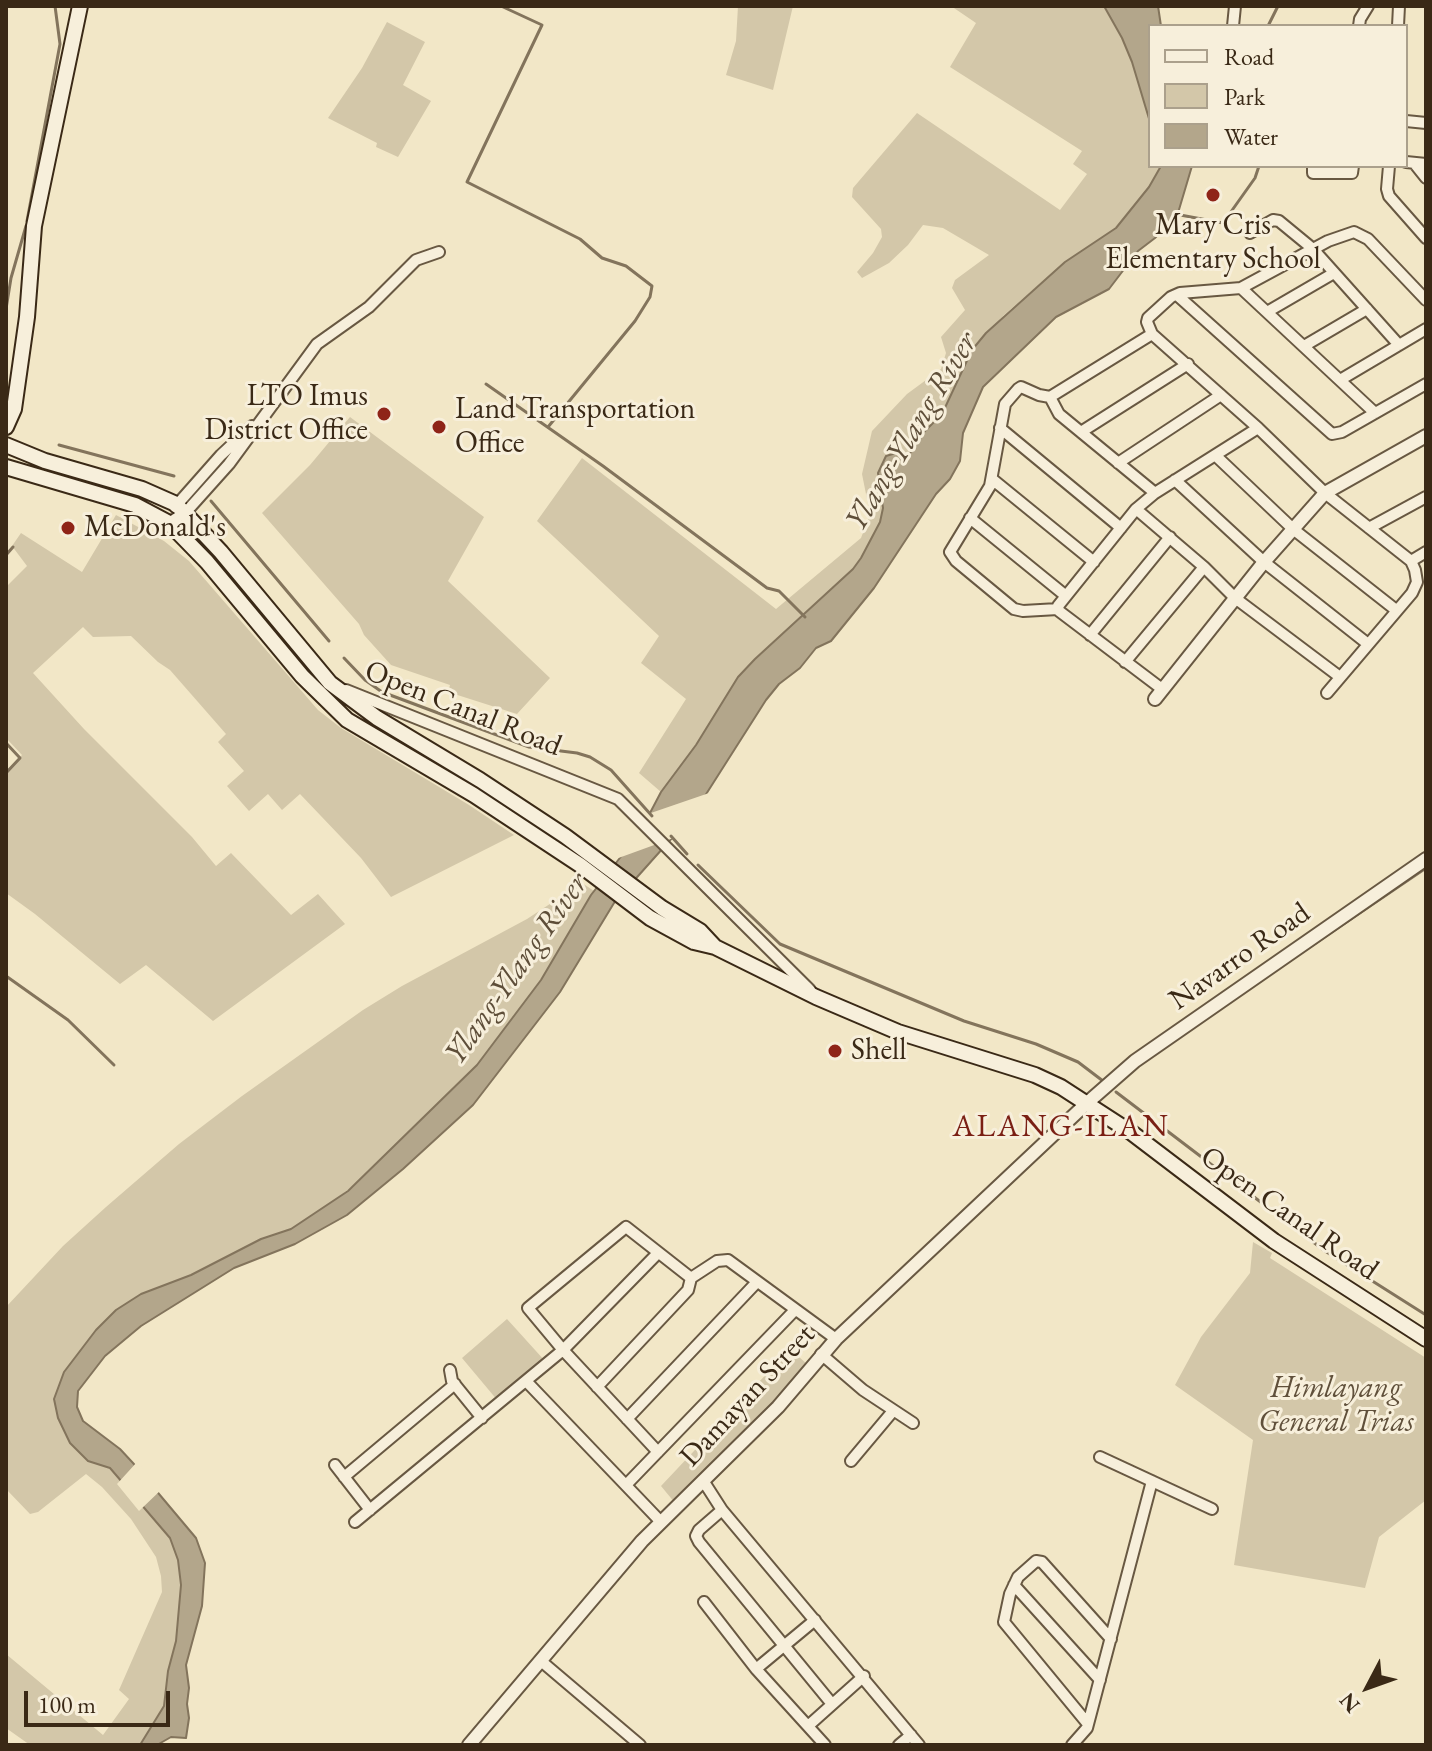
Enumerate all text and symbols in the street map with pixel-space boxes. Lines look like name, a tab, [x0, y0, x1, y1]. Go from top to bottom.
legend	[1148, 24, 1408, 168]
text: Road	[1224, 41, 1274, 72]
text: Park	[1224, 81, 1265, 112]
text: Water	[1224, 121, 1278, 152]
marker: Mary Cris Elementary School	[1204, 186, 1222, 204]
place label: Mary Cris Elementary School	[1105, 208, 1321, 278]
water label: Ylang-Ylang River	[837, 325, 987, 539]
place label: LTO Imus District Office	[204, 379, 368, 450]
place label: Land Transportation Office	[455, 392, 695, 462]
marker: LTO Imus District Office	[375, 405, 393, 423]
marker: Land Transportation Office	[430, 418, 448, 436]
place label: McDonald's	[84, 510, 226, 546]
marker: McDonald's	[59, 519, 77, 537]
street label: Open Canal Road	[359, 653, 567, 765]
water label: Ylang-Ylang River	[437, 866, 597, 1072]
street label: Navarro Road	[1163, 895, 1317, 1019]
place label: Shell	[851, 1033, 906, 1069]
marker: Shell	[826, 1042, 844, 1060]
district label: ALANG-ILAN	[952, 1108, 1170, 1146]
street label: Open Canal Road	[1193, 1139, 1385, 1289]
street label: Damayan Street	[673, 1317, 823, 1475]
park label: Himlayang General Trias	[1258, 1371, 1414, 1442]
north arrow	[1328, 1647, 1408, 1727]
scale bar	[28, 1675, 174, 1725]
text: N	[1333, 1687, 1366, 1719]
text: 100 m	[38, 1689, 96, 1720]

